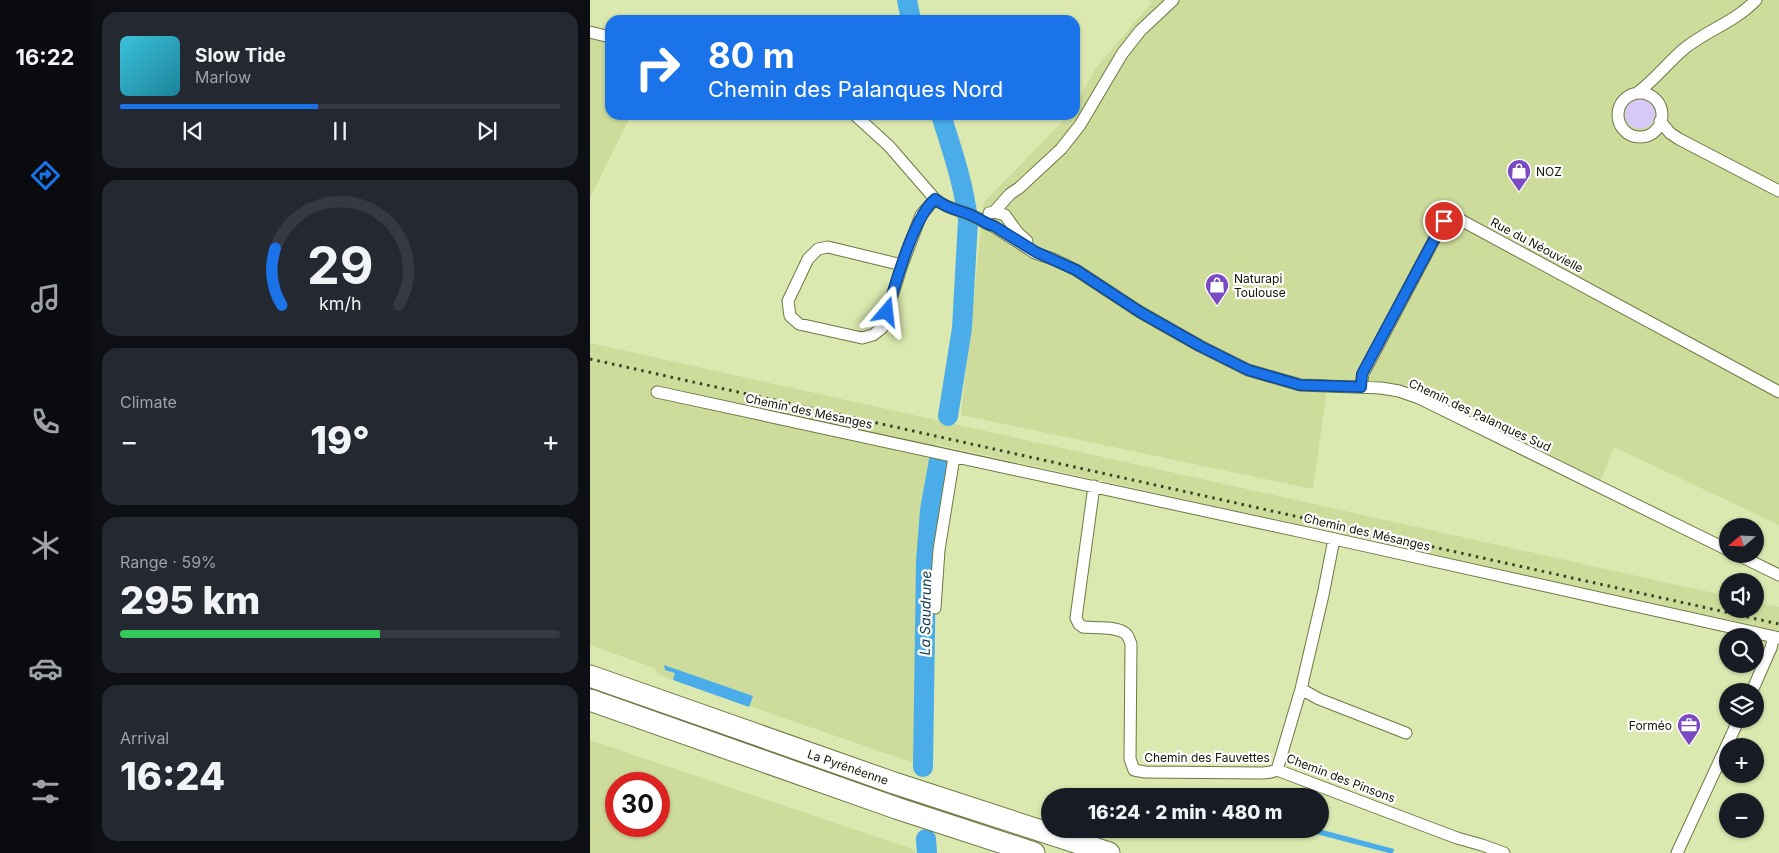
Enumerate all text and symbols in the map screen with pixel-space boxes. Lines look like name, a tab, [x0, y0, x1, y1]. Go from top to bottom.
text: 80 m	[708, 34, 795, 76]
icon: right	[625, 35, 690, 100]
text: 16:22	[16, 44, 74, 70]
text: Slow Tide	[195, 44, 286, 67]
text: Marlow	[195, 67, 251, 87]
text: Chemin des Palanques Nord	[708, 76, 1003, 102]
icon: previous	[179, 117, 207, 145]
icon: pause	[326, 117, 354, 145]
icon: next	[473, 117, 501, 145]
icon: directions	[28, 158, 63, 193]
shop icon: NOZ	[1506, 158, 1532, 192]
place label: NOZ	[1536, 164, 1562, 179]
pin	[1423, 200, 1465, 242]
icon: arrive	[1430, 207, 1458, 235]
street label: Rue du Néouvielle	[1488, 214, 1586, 276]
text: 29	[307, 234, 373, 297]
place label: Naturapi Toulouse	[1234, 271, 1286, 300]
shop icon: Naturapi Toulouse	[1204, 272, 1230, 306]
icon: music	[28, 281, 63, 316]
position arrow	[860, 285, 912, 337]
text: km/h	[319, 293, 361, 314]
street label: Chemin des Palanques Sud	[1406, 375, 1554, 455]
street label: Chemin des Mésanges	[744, 390, 874, 432]
text: Climate	[120, 392, 177, 412]
icon: phone	[28, 404, 63, 439]
text: 19°	[310, 417, 370, 463]
text: −	[120, 424, 139, 458]
text: +	[541, 424, 560, 458]
street label: Chemin des Mésanges	[1302, 510, 1432, 554]
north arrow	[1719, 518, 1764, 562]
map controls	[1719, 518, 1764, 838]
icon: climate	[28, 528, 63, 563]
text: Range · 59%	[120, 552, 217, 572]
water label: La Saudrune	[916, 570, 934, 656]
button: sound	[1719, 573, 1764, 618]
text: 295 km	[120, 577, 260, 623]
button: search	[1719, 628, 1764, 673]
icon: car	[28, 651, 63, 686]
button: layers	[1719, 683, 1764, 728]
office icon: Forméo	[1676, 712, 1702, 746]
place label: Forméo	[1629, 718, 1672, 733]
text: Arrival	[120, 728, 169, 748]
button: +	[1719, 738, 1764, 783]
street label: La Pyrénéenne	[805, 746, 891, 788]
street label: Chemin des Fauvettes	[1144, 750, 1270, 765]
street label: Chemin des Pinsons	[1284, 750, 1398, 806]
text: 16:24	[120, 753, 225, 799]
speed limit sign: 30	[605, 772, 670, 837]
icon: filters	[28, 774, 63, 809]
button: −	[1719, 793, 1764, 838]
text: 16:24 · 2 min · 480 m	[1088, 801, 1282, 824]

